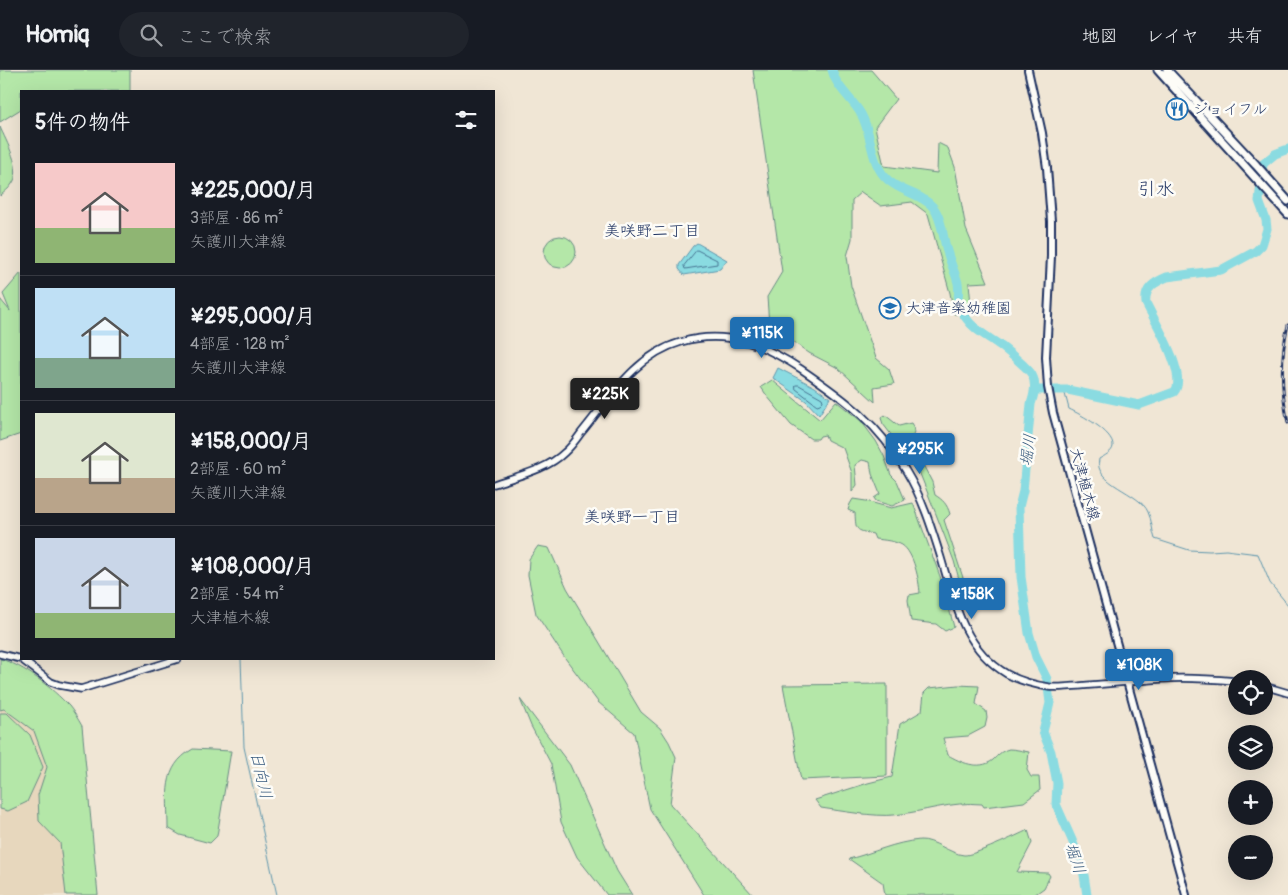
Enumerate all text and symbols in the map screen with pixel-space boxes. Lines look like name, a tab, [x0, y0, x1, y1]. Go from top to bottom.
search box	[119, 12, 469, 57]
text: Homiq	[25, 20, 89, 49]
icon: search	[137, 21, 165, 49]
text: ここで検索	[177, 25, 272, 49]
text: 地図	[1082, 25, 1118, 48]
text: レイヤ	[1146, 25, 1199, 48]
text: 共有	[1227, 25, 1263, 48]
restaurant icon: ジョイフル	[1165, 97, 1189, 121]
place label: ジョイフル	[1193, 100, 1267, 119]
icon: filters	[452, 106, 480, 134]
text: 5件の物件	[35, 109, 130, 136]
text: ¥225,000/月	[190, 177, 316, 204]
district label: 引水	[1138, 178, 1174, 201]
icon: home	[75, 183, 135, 243]
text: 3部屋 · 86 m²	[190, 208, 284, 228]
district label: 美咲野二丁目	[604, 221, 700, 241]
text: 矢護川大津線	[190, 232, 286, 252]
school or university icon: 大津音楽幼稚園	[878, 296, 902, 320]
place label: 大津音楽幼稚園	[906, 299, 1011, 318]
text: ¥295,000/月	[190, 303, 315, 330]
icon: home	[75, 308, 135, 368]
pin: ¥115K	[727, 316, 797, 359]
text: ¥115K	[741, 323, 783, 343]
text: 4部屋 · 128 m²	[190, 334, 290, 354]
text: 矢護川大津線	[190, 358, 286, 378]
pin: ¥225K	[570, 378, 640, 420]
text: ¥225K	[581, 384, 629, 404]
text: ¥158,000/月	[190, 428, 312, 455]
pin: ¥295K	[885, 432, 955, 475]
icon: home	[75, 433, 135, 493]
water label: 堀川	[1016, 433, 1040, 467]
text: ¥295K	[897, 439, 943, 459]
street label: 大津植木線	[1066, 445, 1103, 523]
text: 2部屋 · 60 m²	[190, 459, 286, 479]
text: 矢護川大津線	[190, 483, 286, 503]
district label: 美咲野一丁目	[584, 507, 680, 527]
text: ¥108,000/月	[190, 553, 315, 580]
icon: home	[75, 558, 135, 618]
pin: ¥158K	[937, 578, 1007, 620]
text: 2部屋 · 54 m²	[190, 584, 284, 604]
text: ¥158K	[950, 584, 994, 604]
text: 大津植木線	[190, 608, 270, 628]
pin: ¥108K	[1104, 648, 1174, 691]
text: ¥108K	[1116, 655, 1162, 675]
map controls	[1228, 670, 1273, 880]
button: locate	[1228, 670, 1273, 715]
button: layers	[1228, 725, 1273, 770]
water label: 日向川	[246, 750, 276, 801]
button: +	[1228, 780, 1273, 825]
button: −	[1228, 835, 1273, 880]
water label: 堀川	[1061, 840, 1090, 877]

